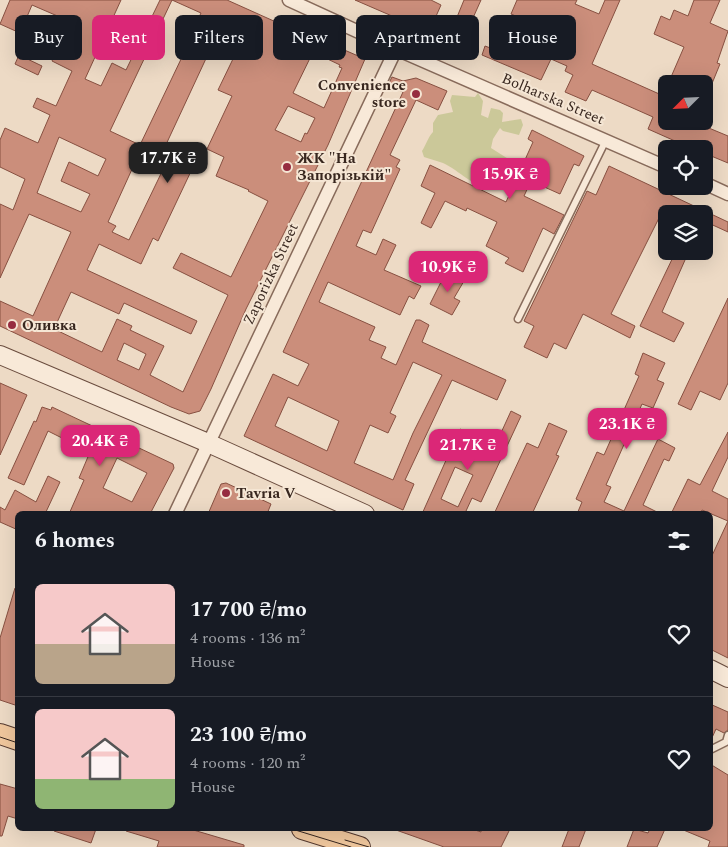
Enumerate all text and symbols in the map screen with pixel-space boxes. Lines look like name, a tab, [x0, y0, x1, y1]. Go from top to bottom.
chip: Buy	[15, 15, 82, 60]
chip: Rent	[92, 15, 165, 60]
chip: Filters	[175, 15, 263, 60]
chip: New	[273, 15, 346, 60]
chip: Apartment	[356, 15, 479, 60]
chip: House	[489, 15, 576, 60]
street label: Bolharska Street	[498, 67, 608, 131]
place label: Convenience store	[318, 74, 406, 114]
north arrow	[658, 75, 712, 130]
map controls	[658, 75, 713, 260]
marker: Convenience store	[410, 88, 422, 100]
button: locate	[658, 140, 713, 195]
pin: 17.7K ₴	[122, 142, 214, 184]
text: 17.7K ₴	[140, 146, 196, 170]
place label: ЖК "На Запорізькій"	[297, 147, 391, 187]
pin: 15.9K ₴	[464, 158, 556, 200]
marker: ЖК "На Запорізькій"	[281, 161, 293, 173]
text: 15.9K ₴	[482, 162, 538, 186]
button: layers	[658, 205, 713, 260]
street label: Zaporizka Street	[237, 219, 305, 329]
pin: 10.9K ₴	[402, 250, 494, 293]
text: 10.9K ₴	[420, 255, 476, 279]
place label: Оливка	[22, 314, 77, 337]
marker: Оливка	[6, 319, 18, 331]
pin: 23.1K ₴	[581, 408, 673, 450]
text: 23.1K ₴	[599, 412, 655, 436]
pin: 20.4K ₴	[54, 424, 146, 467]
pin: 21.7K ₴	[422, 428, 514, 471]
text: 20.4K ₴	[72, 429, 128, 453]
text: 21.7K ₴	[440, 433, 496, 457]
place label: Tavria V	[236, 482, 296, 505]
marker: Tavria V	[220, 487, 232, 499]
text: 6 homes	[35, 525, 115, 557]
icon: filters	[665, 527, 693, 555]
text: 17 700 ₴/mo	[190, 594, 307, 626]
icon: home	[75, 604, 135, 664]
icon: heart	[665, 620, 693, 648]
text: 4 rooms · 136 m²	[190, 626, 305, 650]
text: House	[190, 650, 235, 674]
text: 23 100 ₴/mo	[190, 719, 307, 751]
icon: home	[75, 729, 135, 789]
icon: heart	[665, 745, 693, 773]
text: 4 rooms · 120 m²	[190, 751, 305, 775]
text: House	[190, 775, 235, 799]

